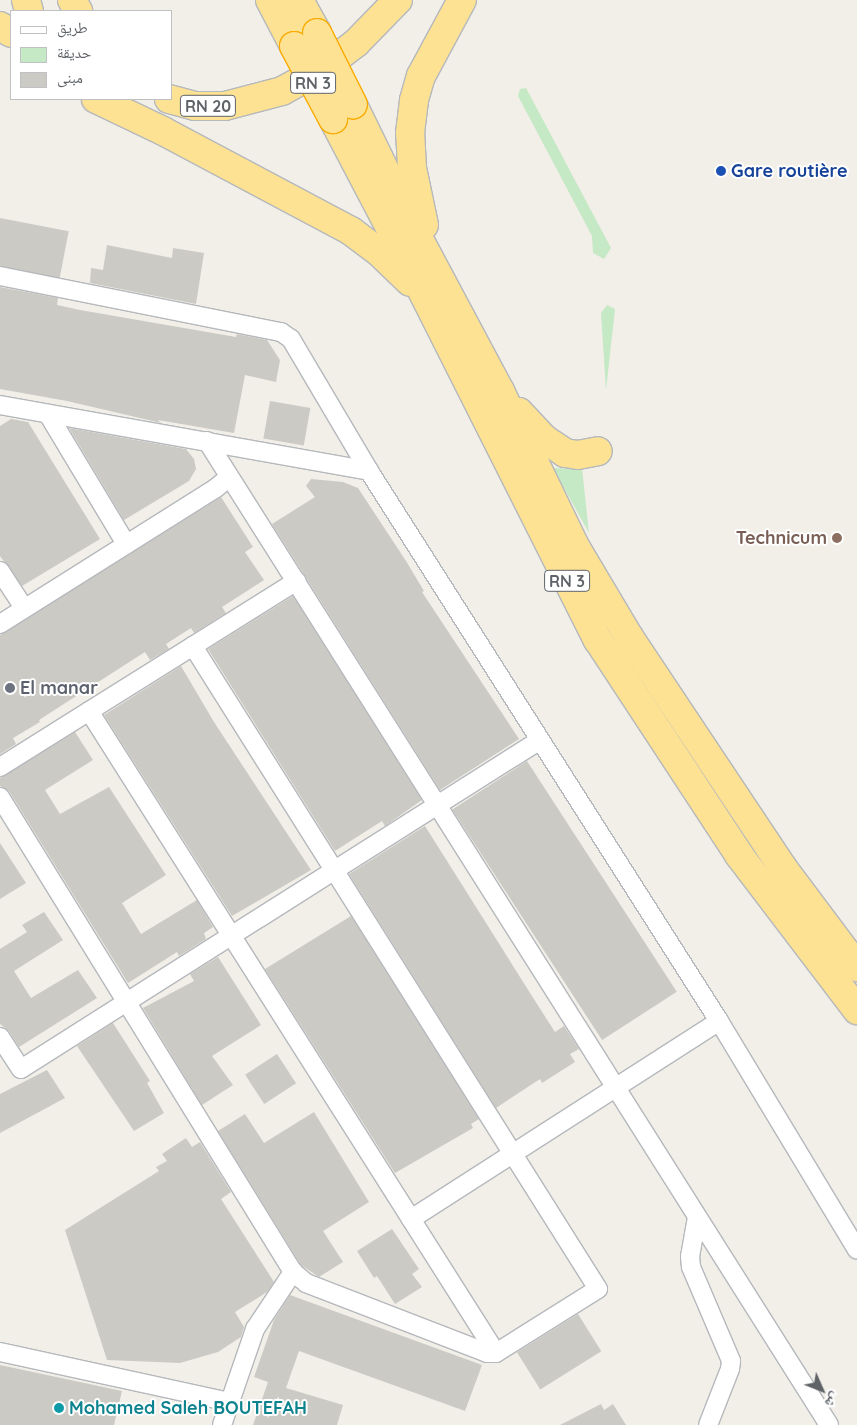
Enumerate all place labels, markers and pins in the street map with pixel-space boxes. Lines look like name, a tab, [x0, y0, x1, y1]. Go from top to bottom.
place label: Gare routière	[731, 160, 848, 182]
marker: Gare routière	[715, 165, 727, 177]
place label: Technicum	[736, 527, 827, 549]
marker: Technicum	[831, 532, 843, 544]
place label: El manar	[20, 677, 98, 699]
marker: El manar	[4, 682, 16, 694]
place label: Mohamed Saleh BOUTEFAH	[69, 1397, 307, 1419]
marker: Mohamed Saleh BOUTEFAH	[53, 1402, 65, 1414]

